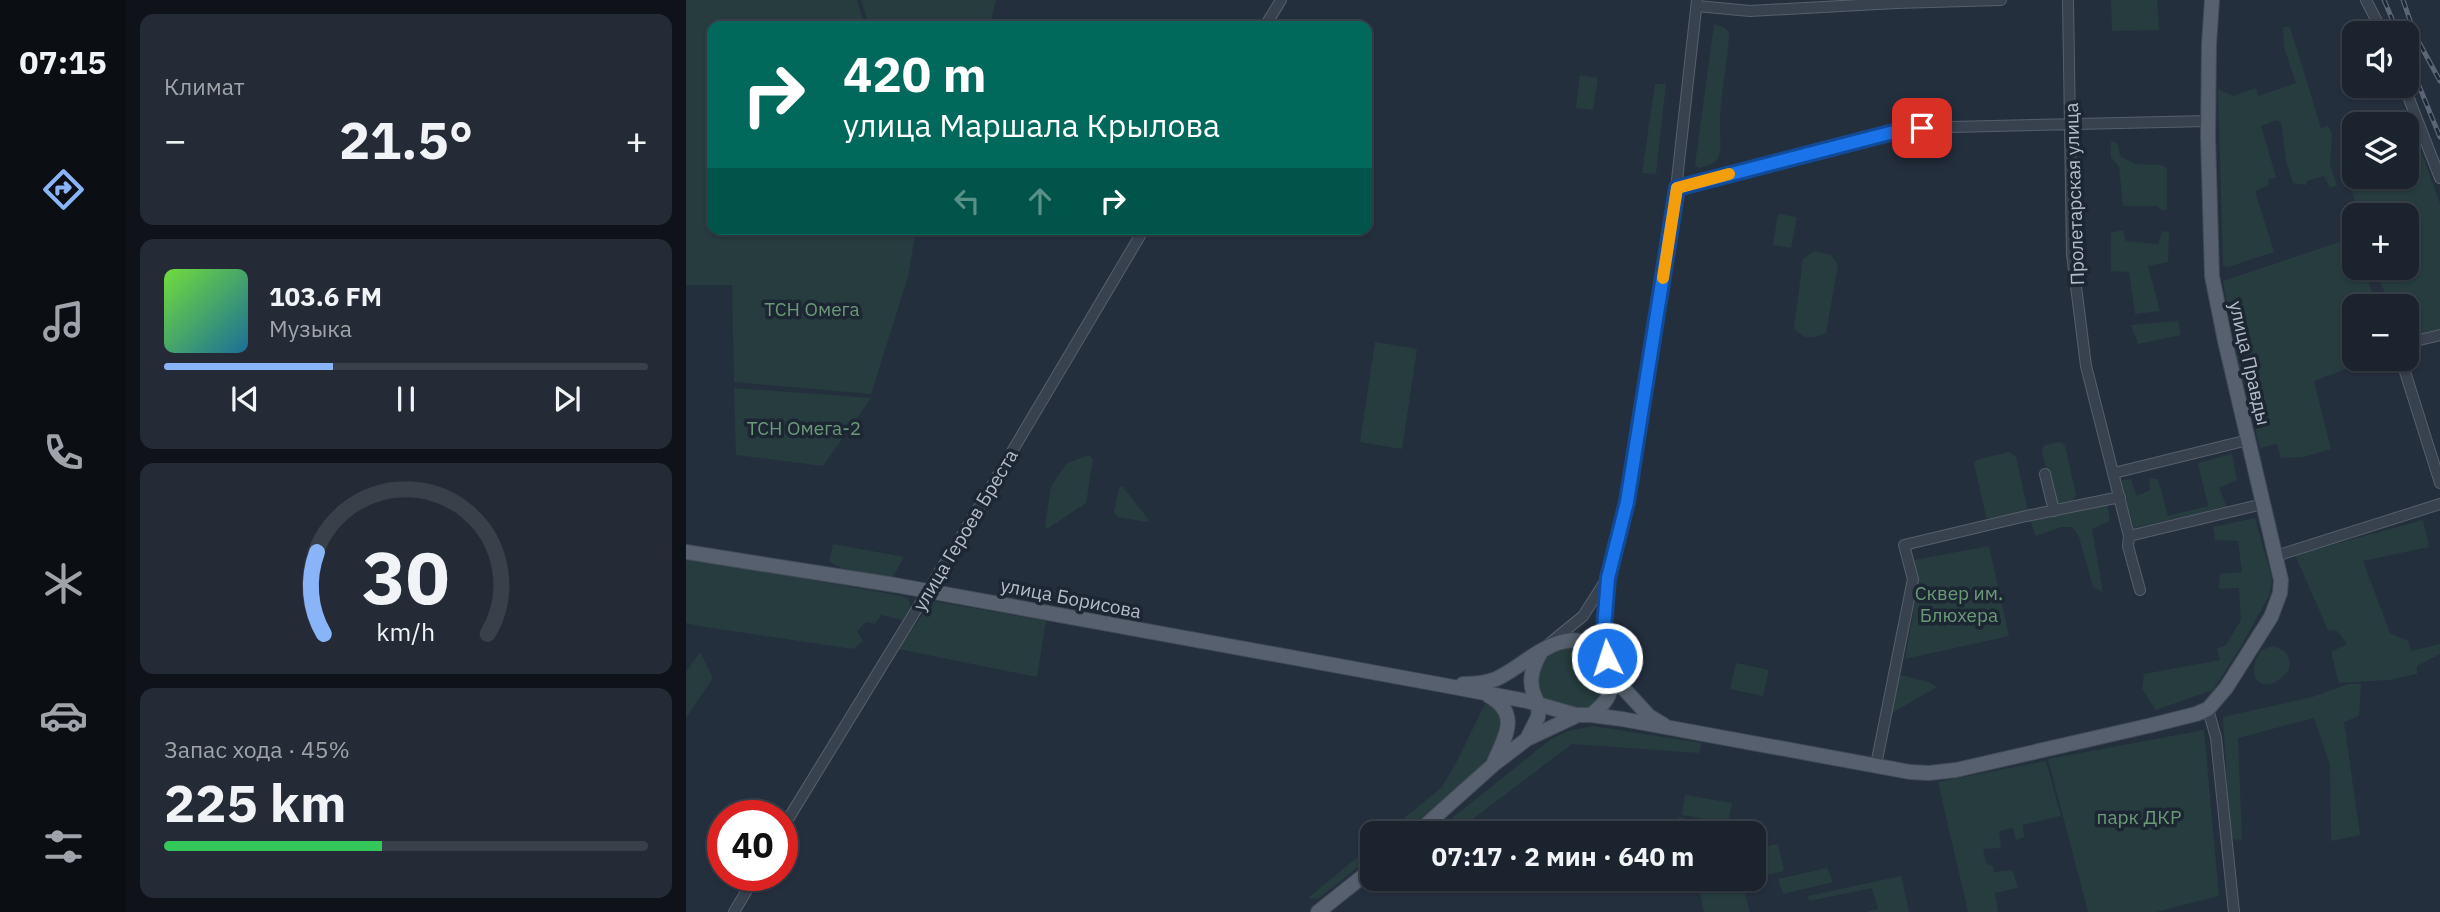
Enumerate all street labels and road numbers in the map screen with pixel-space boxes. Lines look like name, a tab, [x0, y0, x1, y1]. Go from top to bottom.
street label: Пролетарская улица	[2059, 102, 2089, 286]
street label: улица Правды	[2224, 298, 2276, 428]
street label: улица Героев Бреста	[907, 445, 1023, 615]
street label: улица Борисова	[999, 573, 1143, 623]

